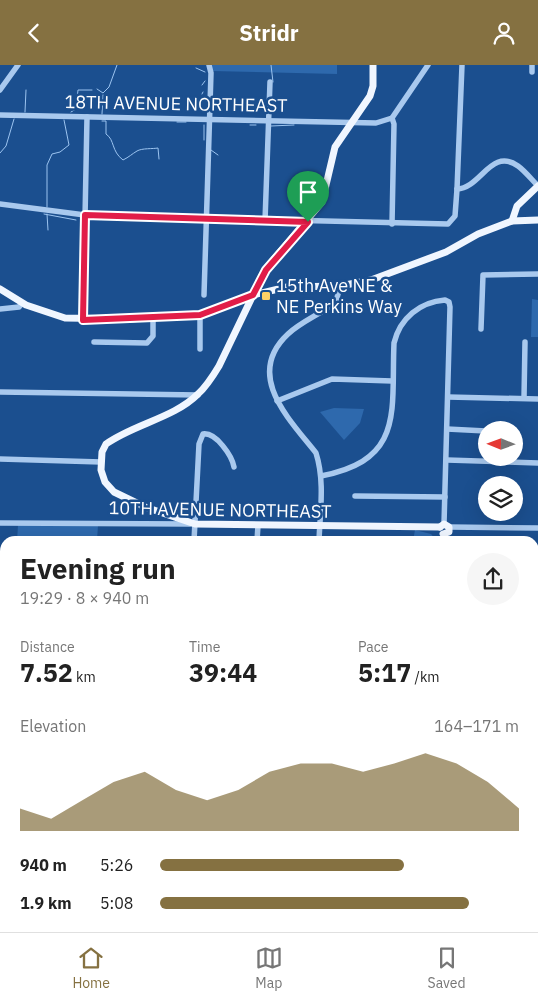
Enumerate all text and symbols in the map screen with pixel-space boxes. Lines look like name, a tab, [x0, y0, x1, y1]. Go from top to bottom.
text: Stridr	[239, 18, 299, 47]
icon: back	[20, 19, 48, 47]
icon: person	[490, 19, 518, 47]
street label: 18TH AVENUE NORTHEAST	[64, 90, 288, 117]
pin	[287, 171, 329, 222]
icon: arrive	[294, 178, 322, 206]
place label: 15th Ave NE & NE Perkins Way	[276, 274, 402, 318]
marker: 15th Ave NE & NE Perkins Way	[260, 290, 272, 302]
north arrow	[478, 421, 522, 466]
map controls	[478, 421, 523, 521]
button: layers	[478, 476, 523, 521]
street label: 10TH AVENUE NORTHEAST	[108, 496, 332, 523]
text: Evening run	[20, 550, 176, 587]
button: share	[467, 553, 519, 605]
text: 19:29 · 8 × 940 m	[20, 588, 149, 608]
text: Distance	[20, 638, 75, 656]
text: Time	[189, 638, 220, 656]
text: Pace	[358, 638, 388, 656]
text: 7.52	[20, 656, 73, 689]
text: 39:44	[189, 656, 257, 689]
text: 5:17	[358, 656, 411, 689]
text: km	[73, 668, 96, 686]
text: /km	[411, 668, 440, 686]
text: Elevation	[20, 716, 86, 736]
text: 164–171 m	[434, 716, 519, 736]
text: 940 m	[20, 855, 67, 875]
text: 5:26	[100, 855, 133, 875]
text: 1.9 km	[20, 893, 71, 913]
text: 5:08	[100, 893, 133, 913]
tab: Home	[72, 944, 110, 992]
tab: Map	[255, 944, 283, 992]
tab: Saved	[428, 944, 466, 992]

